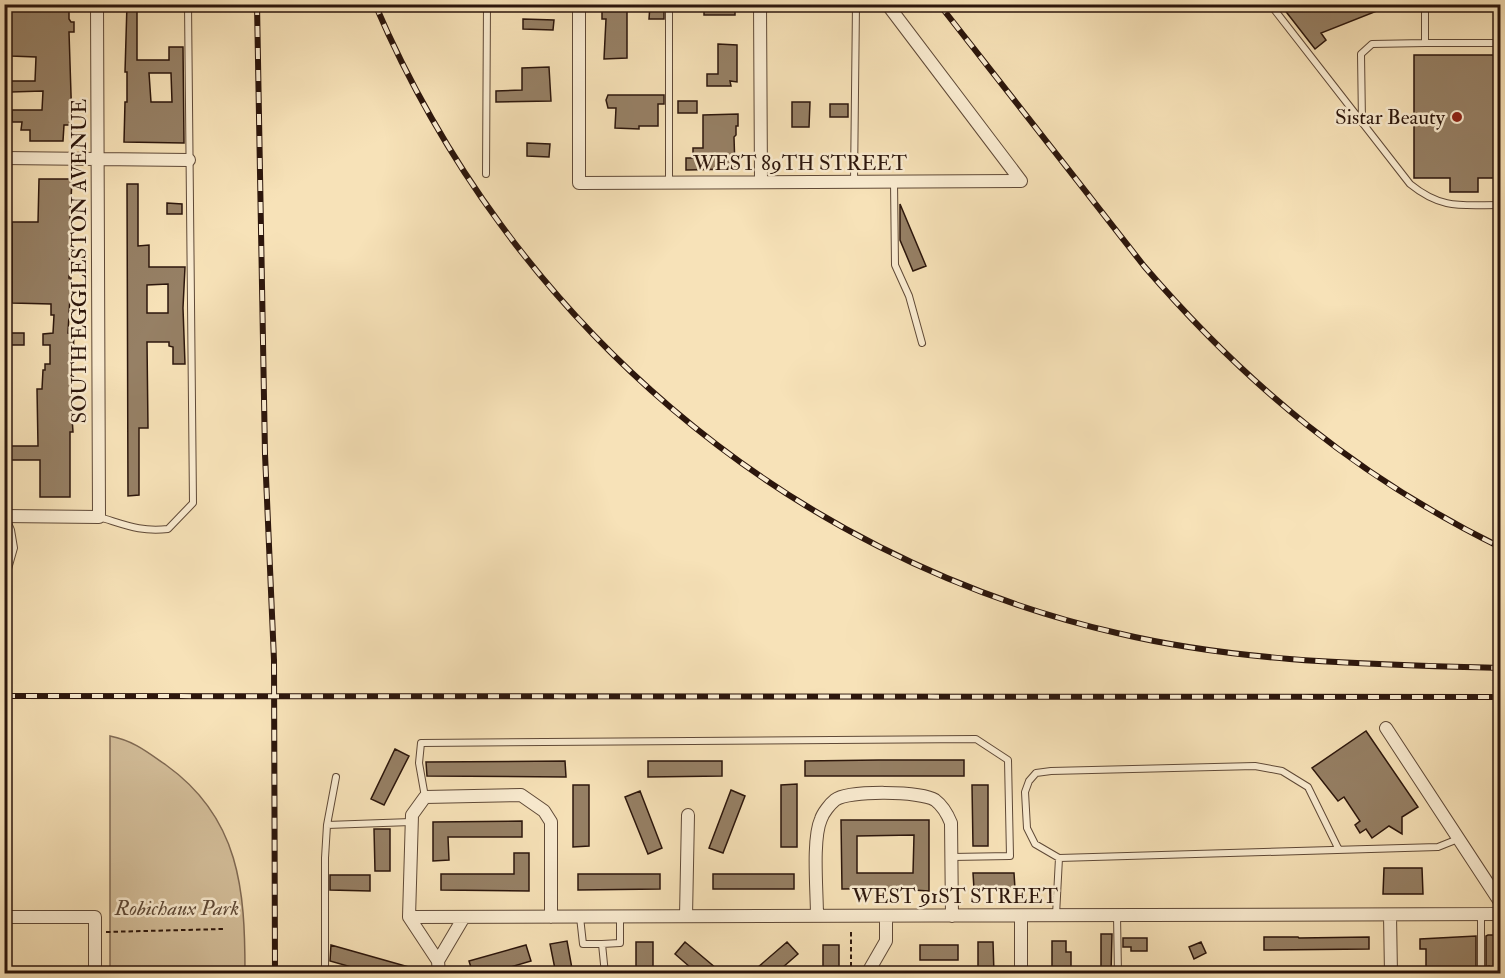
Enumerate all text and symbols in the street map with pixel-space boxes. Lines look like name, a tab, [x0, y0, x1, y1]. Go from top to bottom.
street label: SOUTH EGGLESTON AVENUE	[66, 99, 93, 423]
place label: Sistar Beauty	[1335, 104, 1446, 131]
marker: Sistar Beauty	[1450, 110, 1464, 124]
street label: WEST 89TH STREET	[692, 150, 907, 177]
street label: WEST 91ST STREET	[851, 883, 1059, 910]
park label: Robichaux Park	[114, 895, 239, 922]

